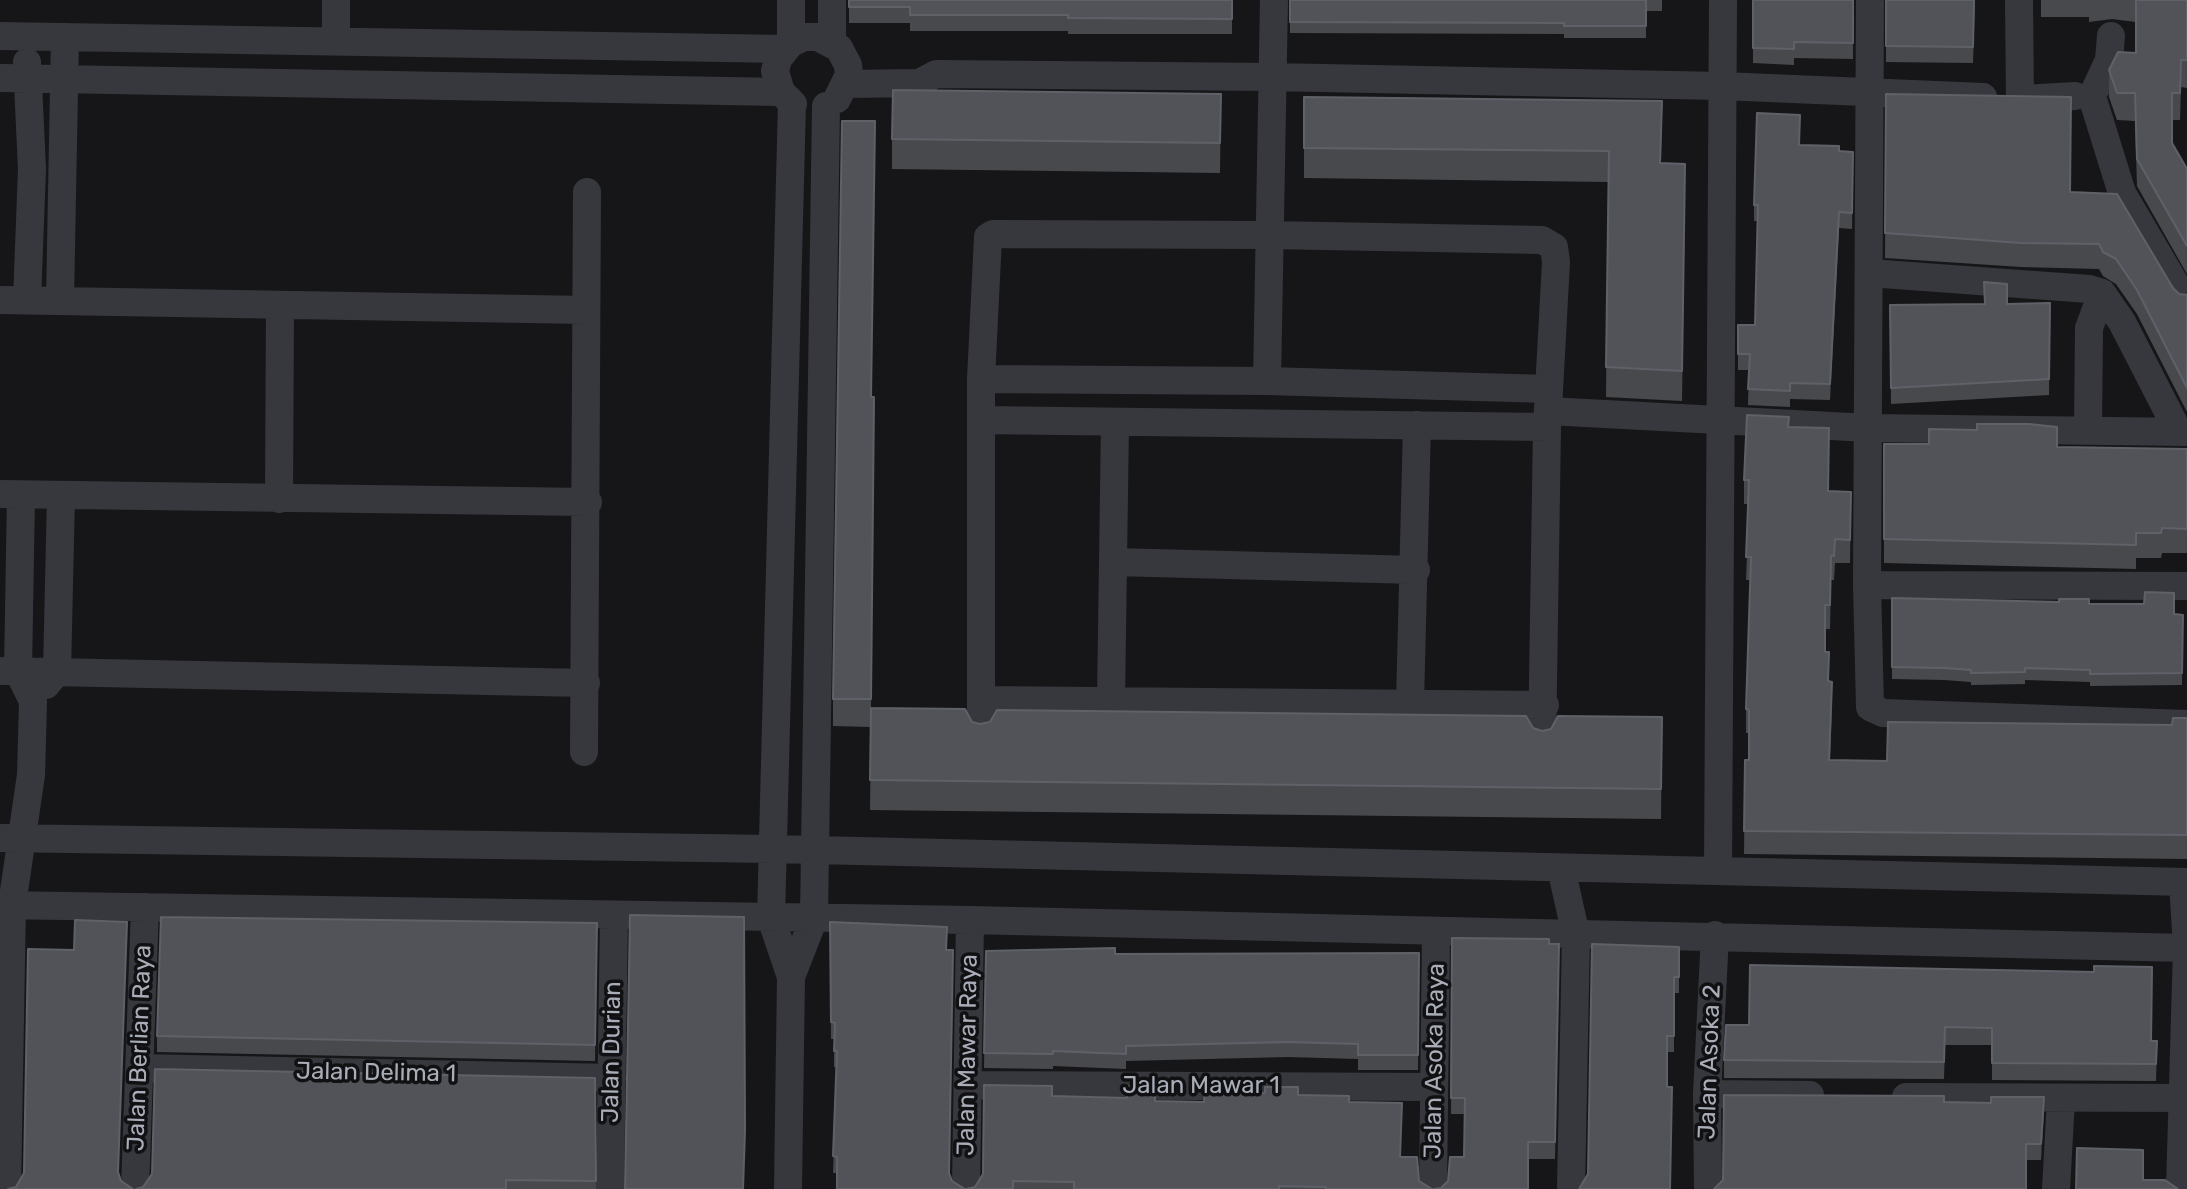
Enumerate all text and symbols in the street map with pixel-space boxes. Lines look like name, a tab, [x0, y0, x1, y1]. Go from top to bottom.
street label: Jalan Berlian Raya	[122, 944, 158, 1152]
street label: Jalan Mawar Raya	[952, 954, 984, 1156]
street label: Jalan Asoka Raya	[1419, 963, 1451, 1159]
street label: Jalan Durian	[596, 981, 628, 1123]
street label: Jalan Asoka 2	[1693, 984, 1727, 1140]
street label: Jalan Delima 1	[296, 1057, 456, 1089]
street label: Jalan Mawar 1	[1122, 1072, 1280, 1100]

